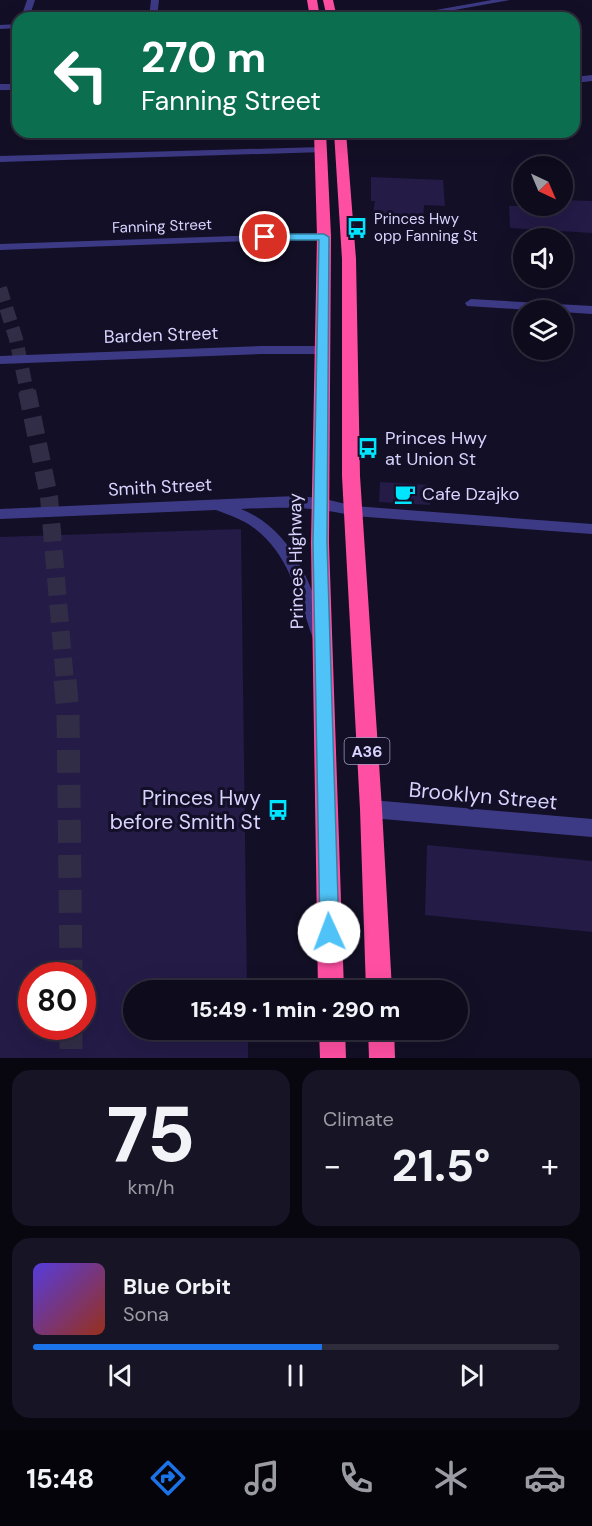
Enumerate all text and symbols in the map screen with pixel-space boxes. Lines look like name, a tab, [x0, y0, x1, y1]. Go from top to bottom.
text: 270 m	[141, 30, 266, 85]
icon: left	[42, 36, 120, 114]
text: Fanning Street	[141, 83, 321, 118]
north arrow	[513, 156, 573, 216]
map controls	[513, 156, 573, 360]
place label: Princes Hwy opp Fanning St	[374, 209, 478, 246]
pin	[239, 211, 290, 262]
street label: Fanning Street	[112, 214, 212, 238]
bus stop icon: Princes Hwy opp Fanning St	[345, 216, 369, 240]
icon: arrive	[248, 220, 281, 253]
button: sound	[513, 228, 573, 288]
button: layers	[513, 300, 573, 360]
street label: Barden Street	[103, 321, 219, 349]
place label: Princes Hwy at Union St	[385, 426, 487, 471]
bus stop icon: Princes Hwy at Union St	[356, 436, 380, 460]
street label: Smith Street	[107, 472, 213, 502]
cafe icon: Cafe Dzajko	[393, 482, 417, 506]
place label: Cafe Dzajko	[422, 482, 519, 506]
street label: Princes Highway	[283, 493, 309, 629]
road number: A36	[344, 738, 389, 764]
street label: Brooklyn Street	[408, 776, 558, 816]
place label: Princes Hwy before Smith St	[110, 784, 261, 836]
bus stop icon: Princes Hwy before Smith St	[266, 798, 290, 822]
position arrow	[297, 900, 361, 964]
speed limit sign: 80	[18, 962, 96, 1040]
text: 15:49 · 1 min · 290 m	[191, 995, 400, 1024]
text: 75	[107, 1084, 195, 1185]
text: Climate	[323, 1106, 394, 1132]
text: 21.5°	[392, 1136, 490, 1195]
text: −	[323, 1144, 341, 1187]
text: +	[541, 1144, 559, 1187]
text: km/h	[127, 1174, 175, 1200]
text: Blue Orbit	[123, 1272, 231, 1301]
text: Sona	[123, 1301, 169, 1327]
icon: previous	[104, 1359, 137, 1392]
icon: pause	[279, 1359, 312, 1392]
icon: next	[455, 1359, 488, 1392]
icon: directions	[147, 1457, 189, 1499]
icon: music	[241, 1457, 283, 1499]
icon: phone	[335, 1457, 377, 1499]
icon: climate	[430, 1457, 472, 1499]
icon: car	[524, 1457, 566, 1499]
text: 15:48	[26, 1461, 94, 1496]

